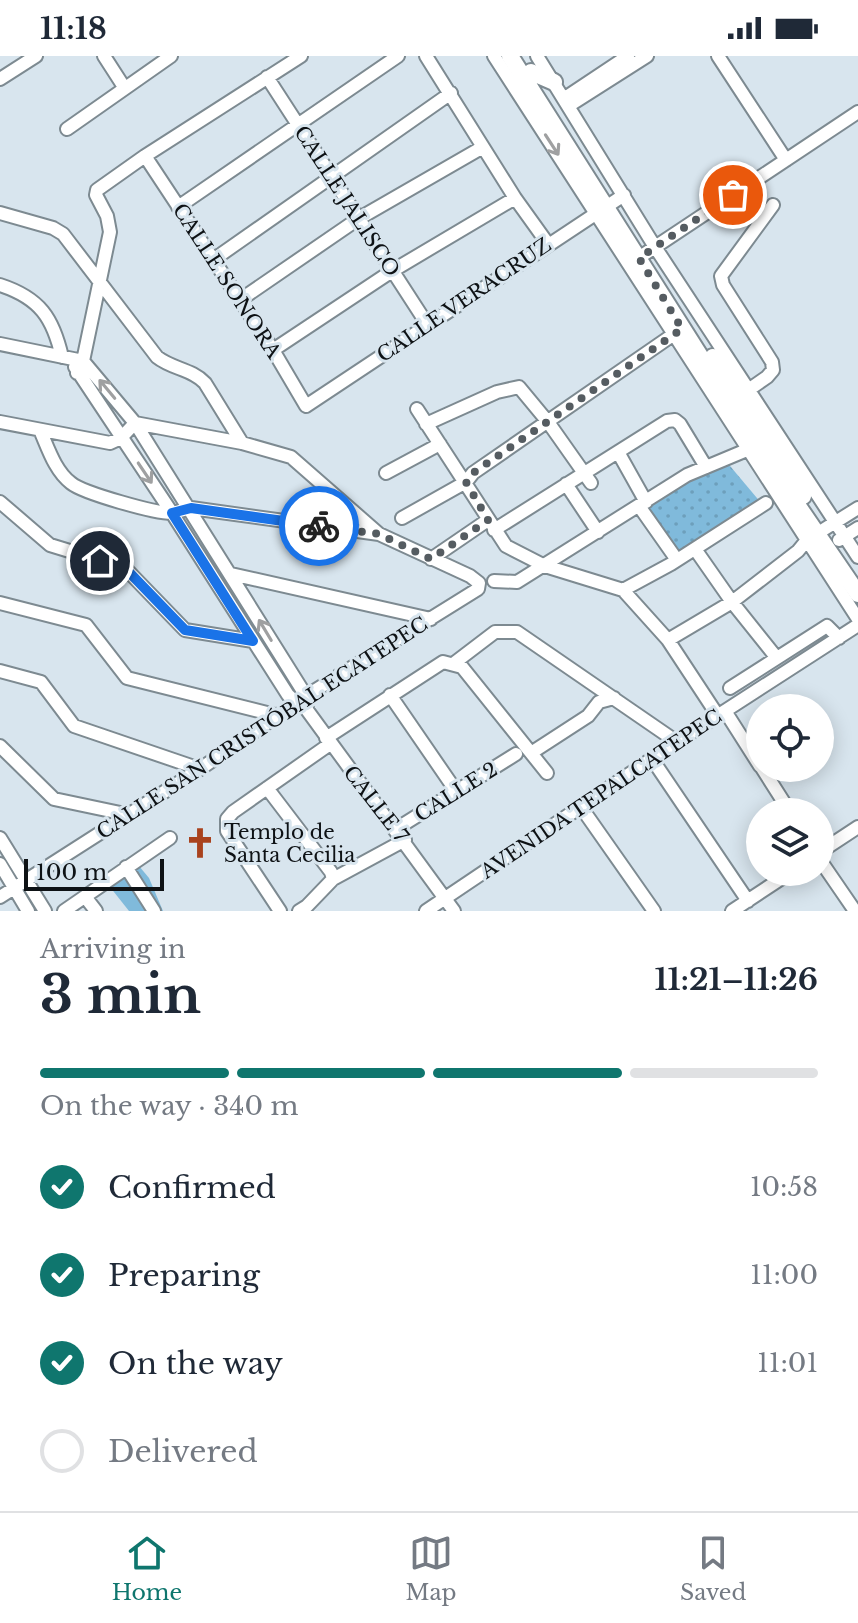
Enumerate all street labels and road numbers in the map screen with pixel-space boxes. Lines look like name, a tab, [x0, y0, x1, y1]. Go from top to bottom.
street label: CALLE JALISCO	[289, 121, 405, 281]
street label: CALLE SONORA	[168, 199, 286, 363]
street label: CALLE VERACRUZ	[372, 233, 556, 367]
street label: CALLE SAN CRISTÓBAL ECATEPEC	[92, 611, 432, 844]
street label: AVENIDA TEPALCATEPEC	[475, 704, 726, 884]
street label: CALLE 2	[410, 757, 502, 827]
street label: CALLE 7	[339, 761, 414, 848]

